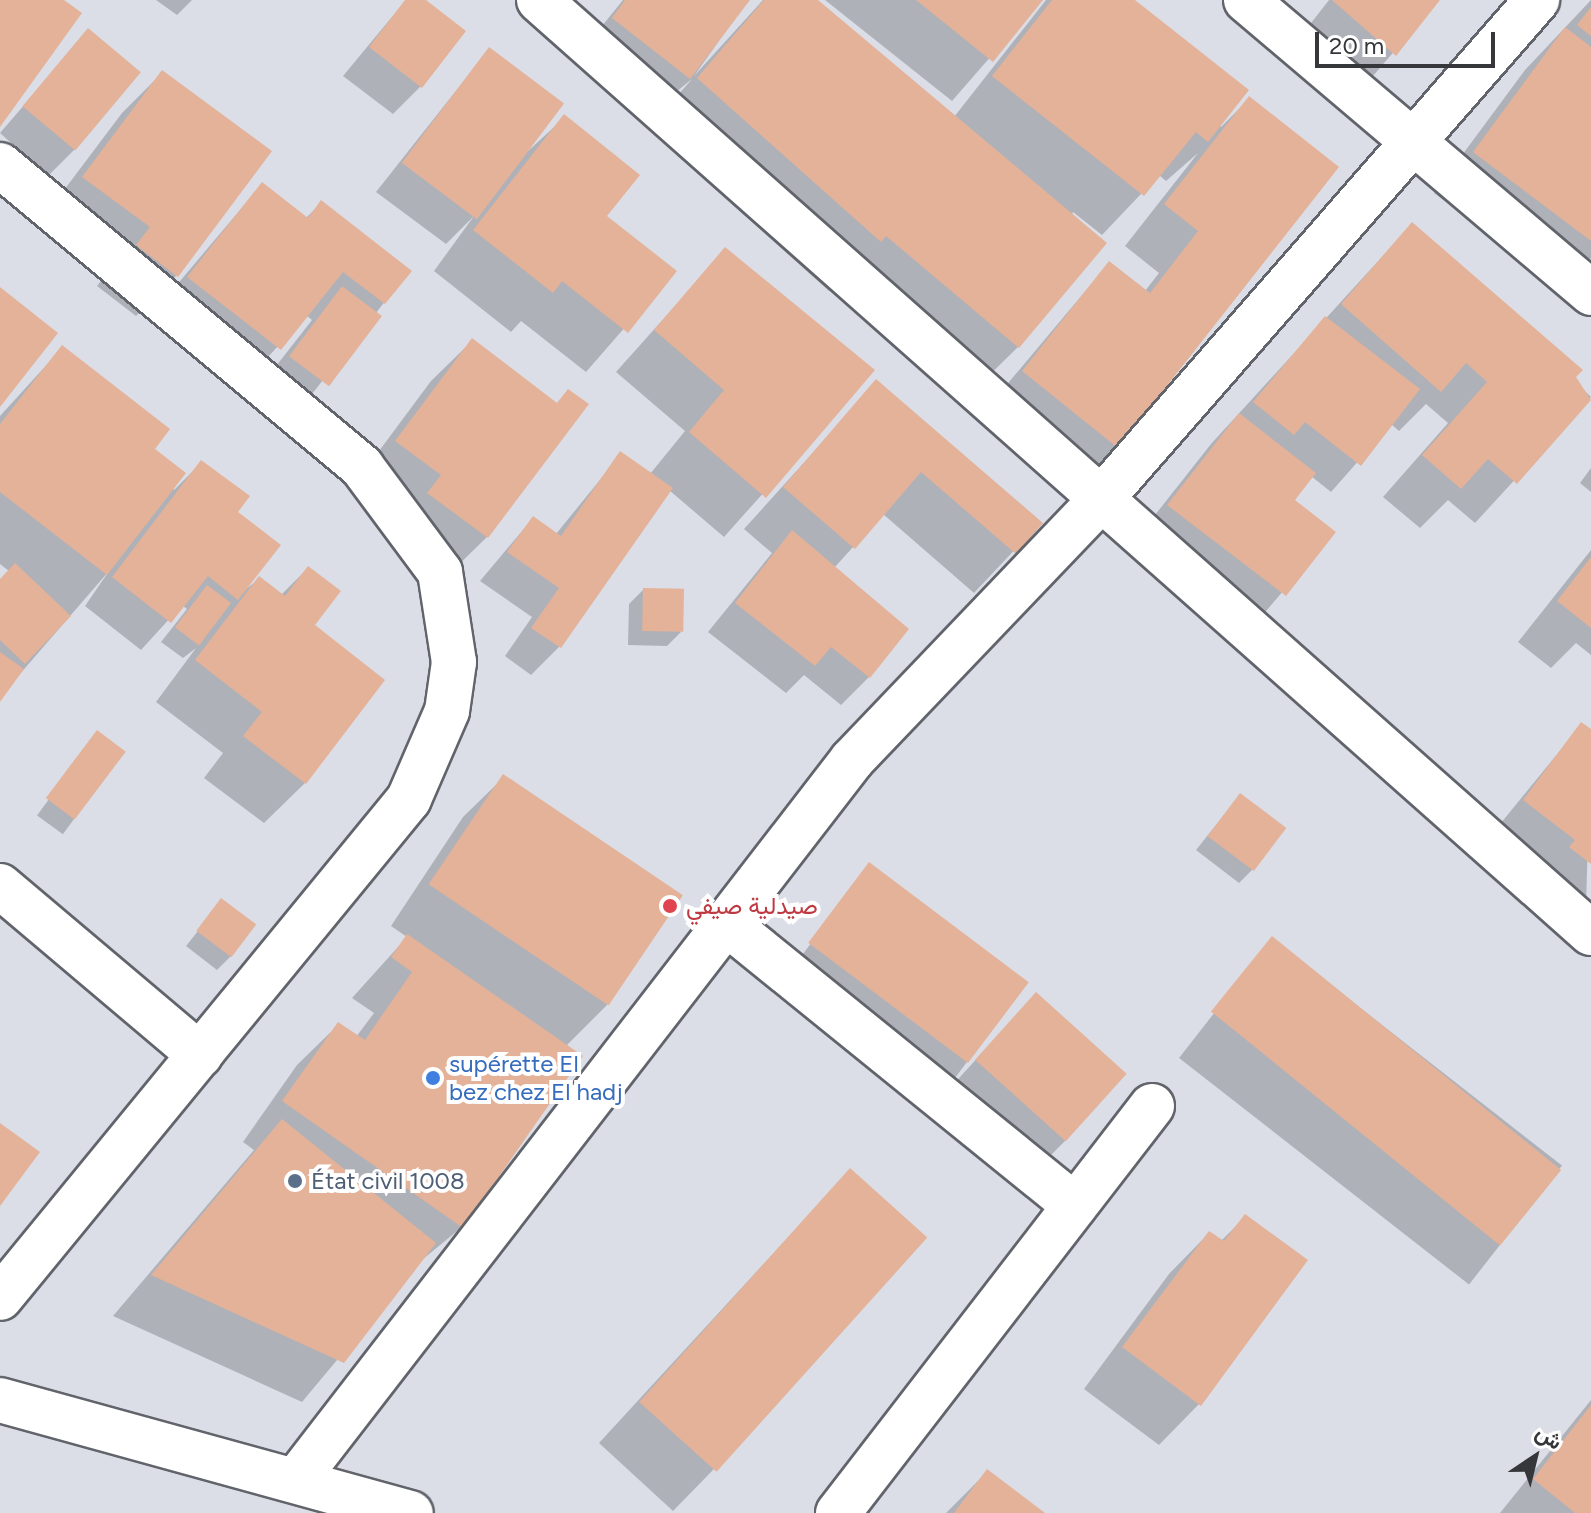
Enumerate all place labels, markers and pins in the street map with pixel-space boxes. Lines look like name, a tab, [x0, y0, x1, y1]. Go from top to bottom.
place label: صيدلية صيفي	[686, 892, 818, 920]
marker: صيدلية صيفي	[661, 897, 679, 915]
place label: supérette El bez chez El hadj	[449, 1050, 623, 1106]
marker: supérette El bez chez El hadj	[424, 1069, 442, 1087]
place label: État civil 1008	[311, 1167, 465, 1195]
marker: État civil 1008	[286, 1172, 304, 1190]

